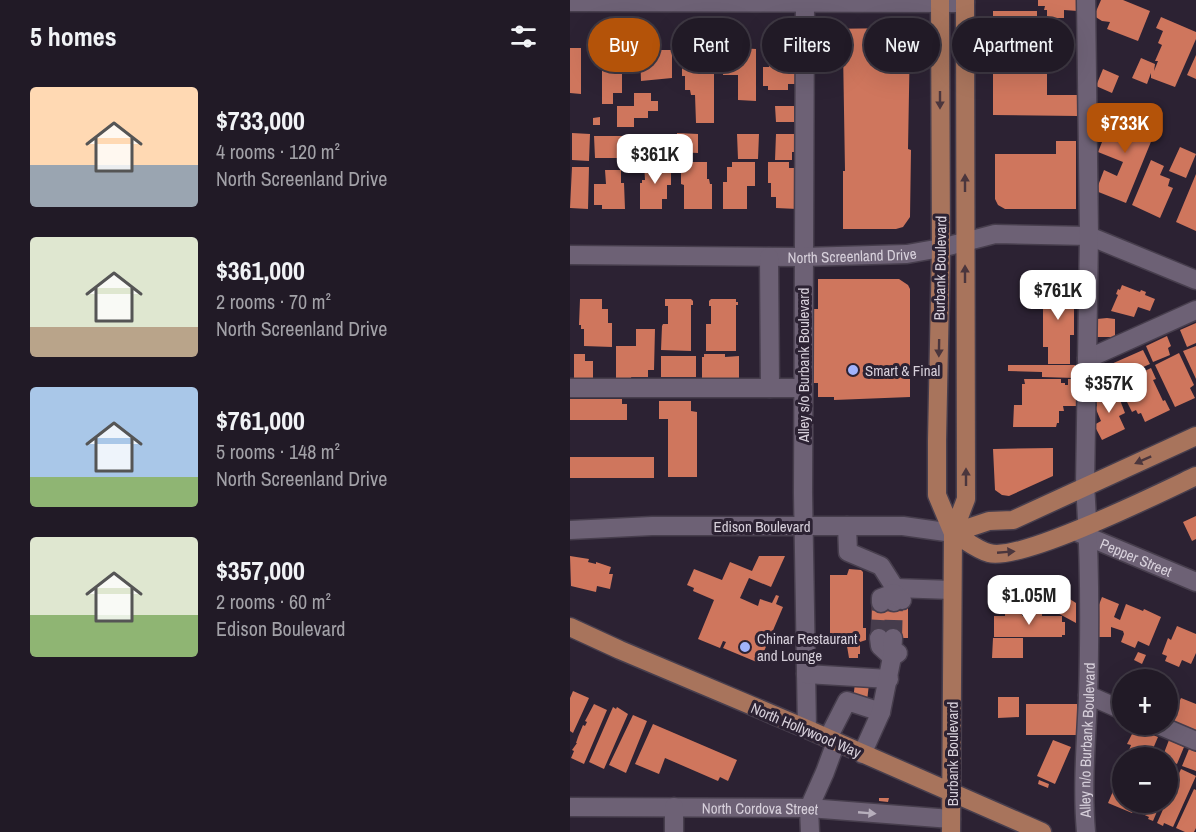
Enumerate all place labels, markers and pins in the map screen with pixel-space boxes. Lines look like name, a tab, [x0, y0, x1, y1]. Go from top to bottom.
pin: $733K	[1083, 103, 1167, 154]
pin: $361K	[613, 134, 697, 185]
pin: $761K	[1016, 270, 1100, 321]
place label: Smart & Final	[865, 360, 940, 381]
marker: Smart & Final	[846, 363, 860, 377]
pin: $357K	[1067, 363, 1151, 414]
pin: $1.05M	[980, 575, 1078, 626]
place label: Chinar Restaurant and Lounge	[757, 628, 858, 666]
marker: Chinar Restaurant and Lounge	[738, 640, 752, 654]

